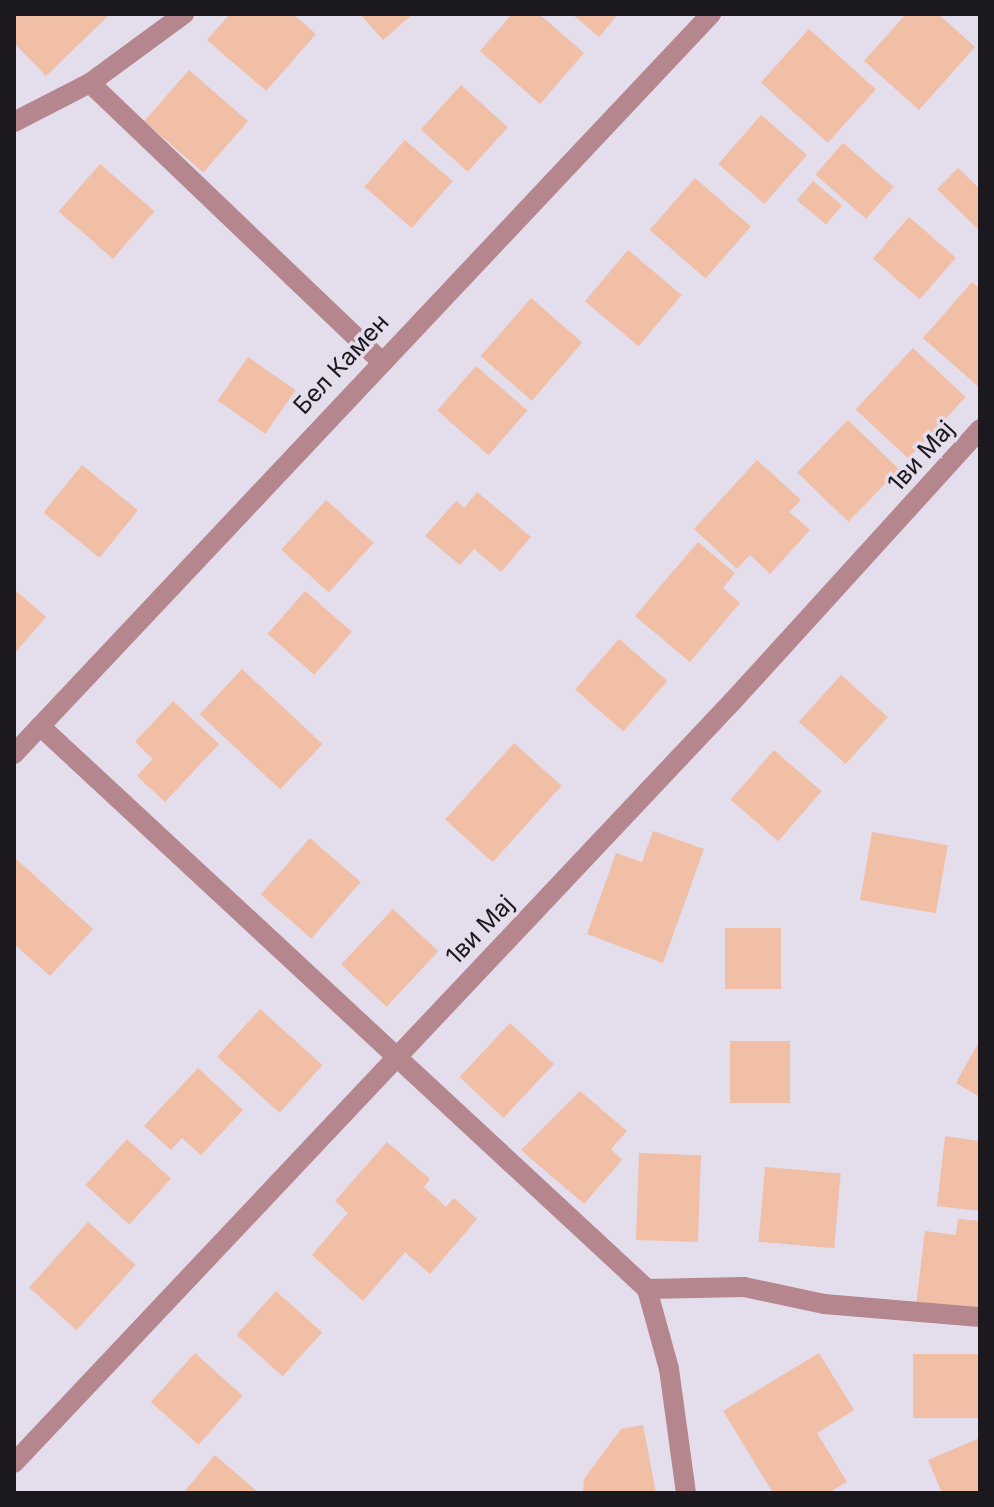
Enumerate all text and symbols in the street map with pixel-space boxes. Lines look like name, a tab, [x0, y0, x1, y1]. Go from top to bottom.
street label: Бел Камен	[287, 308, 395, 420]
street label: 1ви Мај	[882, 415, 960, 497]
street label: 1ви Мај	[440, 889, 520, 971]

